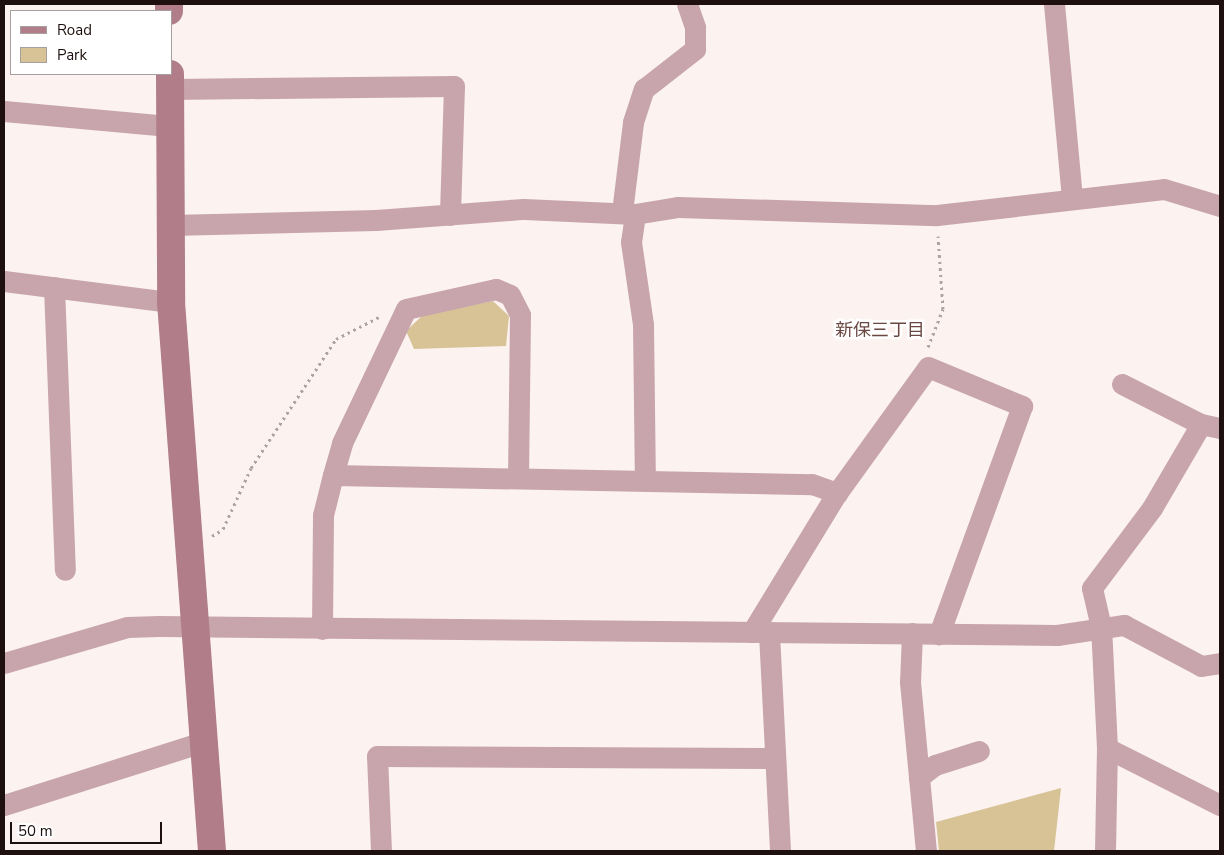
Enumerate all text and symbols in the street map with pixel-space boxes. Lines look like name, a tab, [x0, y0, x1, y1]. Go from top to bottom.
legend	[10, 10, 172, 75]
text: Road	[57, 20, 92, 40]
text: Park	[57, 45, 87, 65]
district label: 新保三丁目	[835, 319, 925, 341]
scale bar	[12, 812, 165, 844]
text: 50 m	[18, 821, 53, 841]

